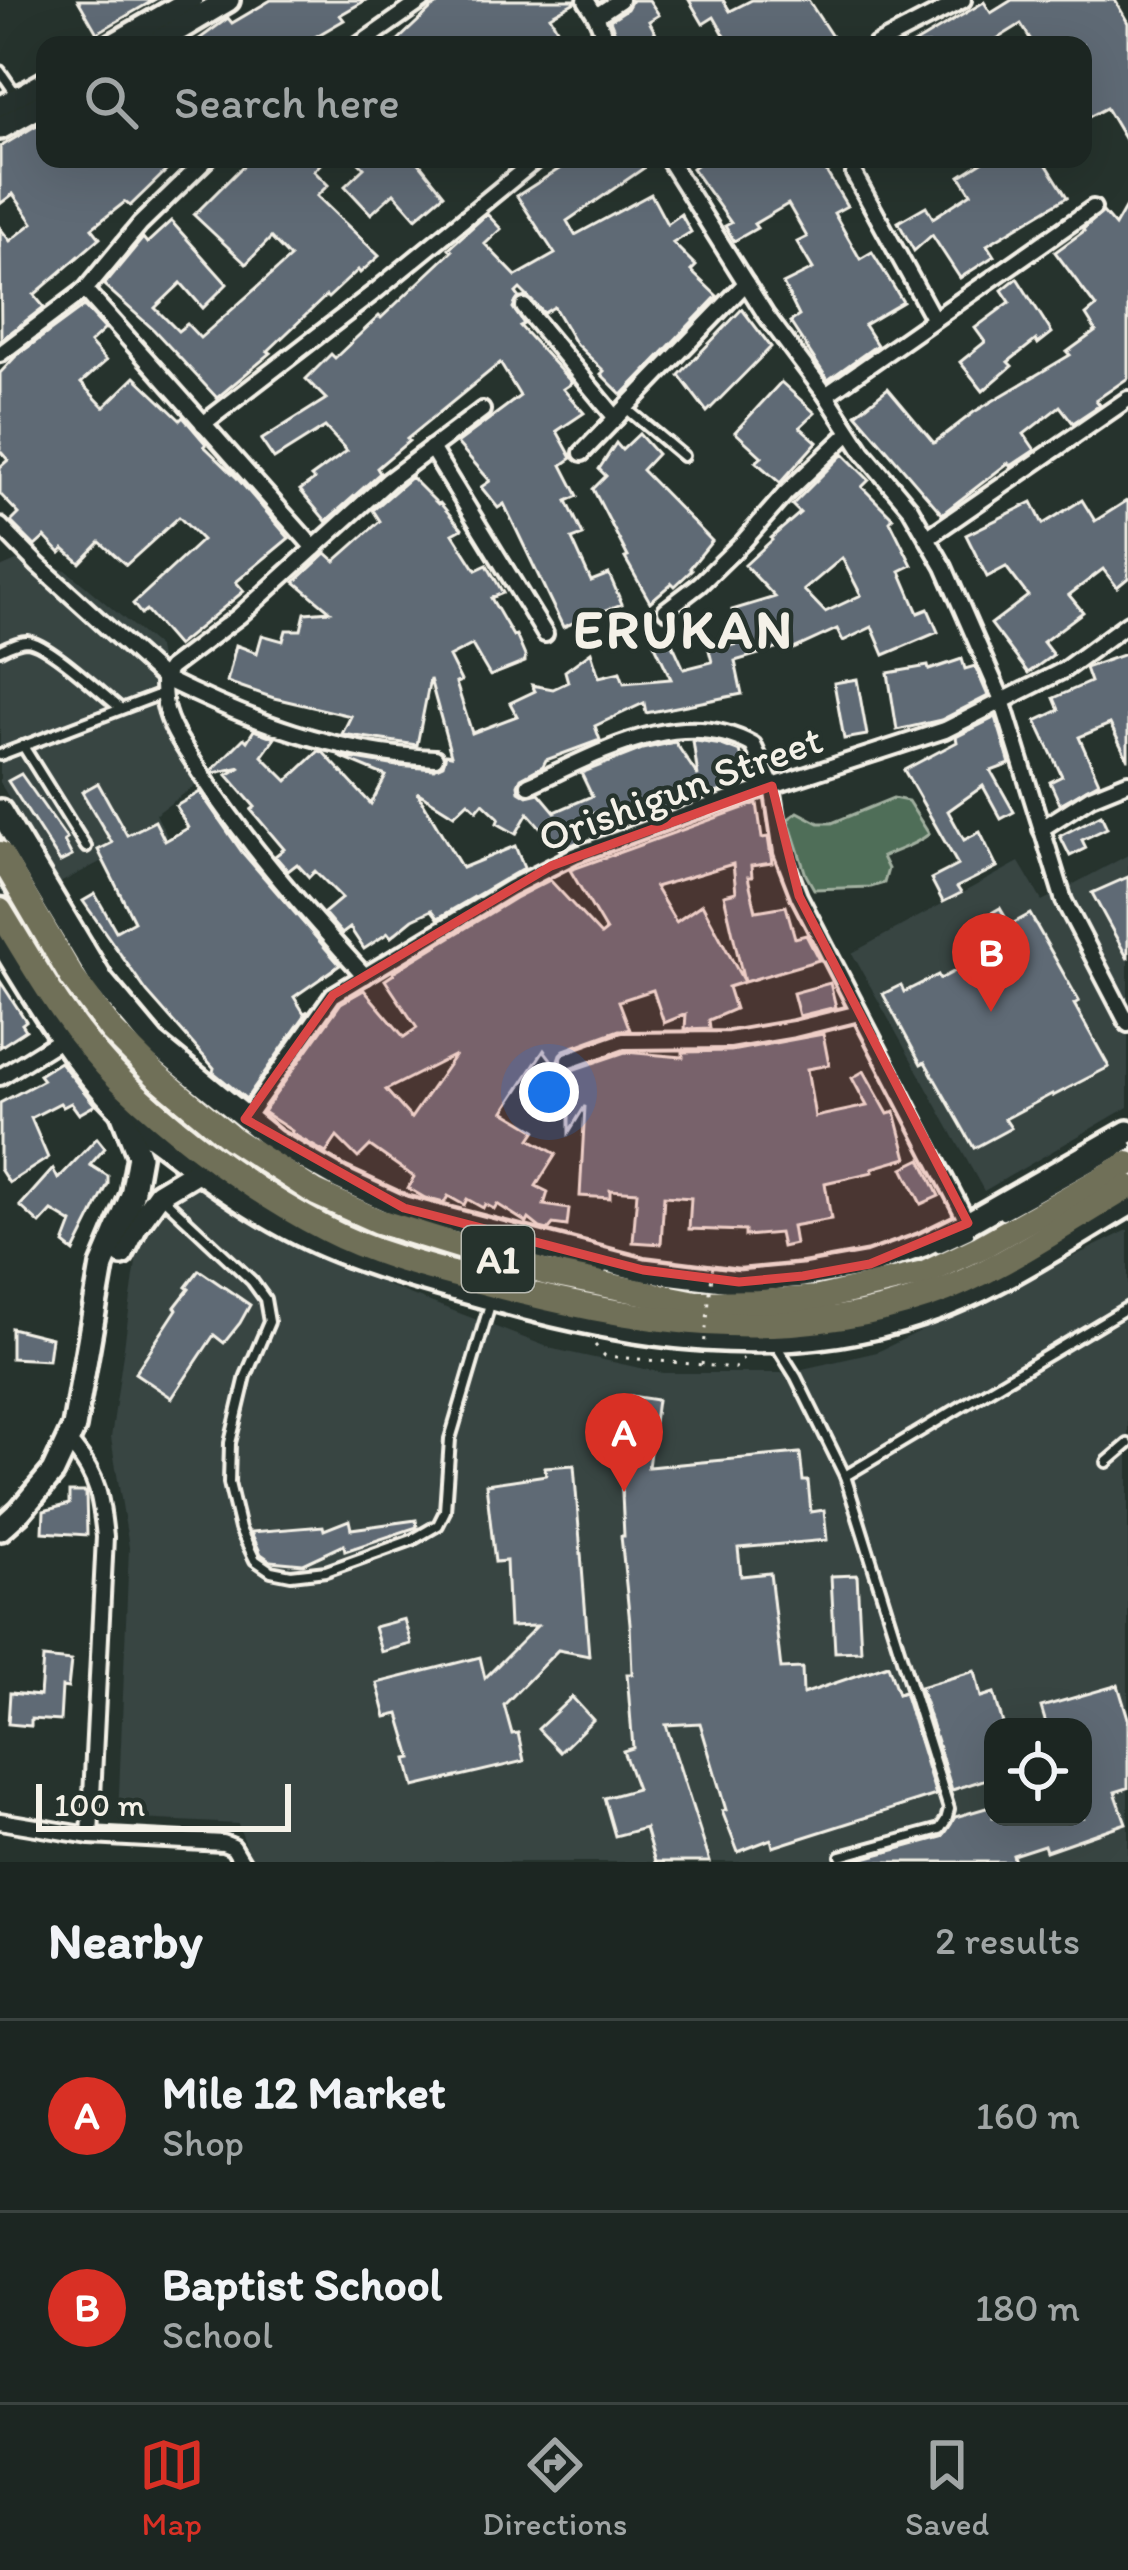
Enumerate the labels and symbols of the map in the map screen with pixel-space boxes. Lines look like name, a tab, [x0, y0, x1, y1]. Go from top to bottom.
district label: ERUKAN	[573, 597, 795, 662]
street label: Orishigun Street	[531, 713, 829, 863]
pin: B	[952, 913, 1030, 1012]
your location	[519, 1062, 579, 1122]
road number: A1	[462, 1226, 534, 1292]
pin: A	[585, 1393, 663, 1492]
scale bar	[36, 1778, 291, 1831]

